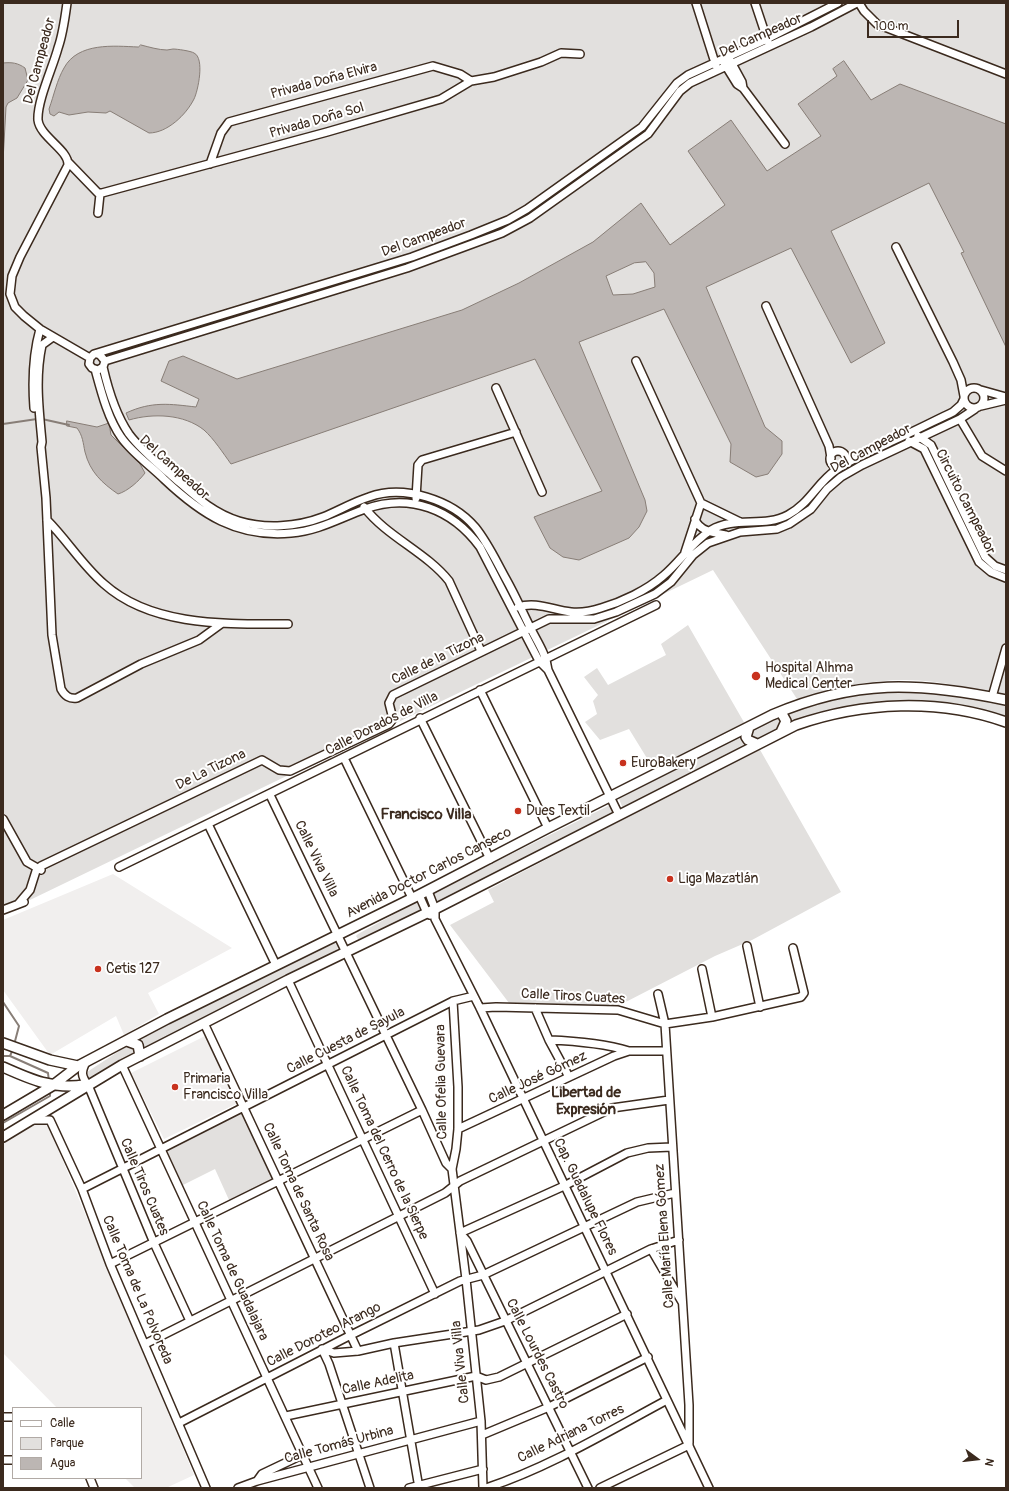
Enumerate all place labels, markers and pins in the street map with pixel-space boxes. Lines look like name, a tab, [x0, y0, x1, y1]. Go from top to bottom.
place label: Hospital Alhma Medical Center	[765, 660, 853, 692]
marker: Hospital Alhma Medical Center	[750, 670, 762, 682]
place label: EuroBakery	[631, 755, 696, 771]
marker: EuroBakery	[618, 758, 628, 768]
place label: Dues Textil	[526, 803, 590, 819]
marker: Dues Textil	[513, 806, 523, 816]
place label: Liga Mazatlán	[678, 871, 758, 887]
marker: Liga Mazatlán	[665, 874, 675, 884]
place label: Cetis 127	[106, 961, 160, 977]
marker: Cetis 127	[93, 964, 103, 974]
place label: Primaria Francisco Villa	[183, 1071, 268, 1104]
marker: Primaria Francisco Villa	[170, 1082, 180, 1092]

